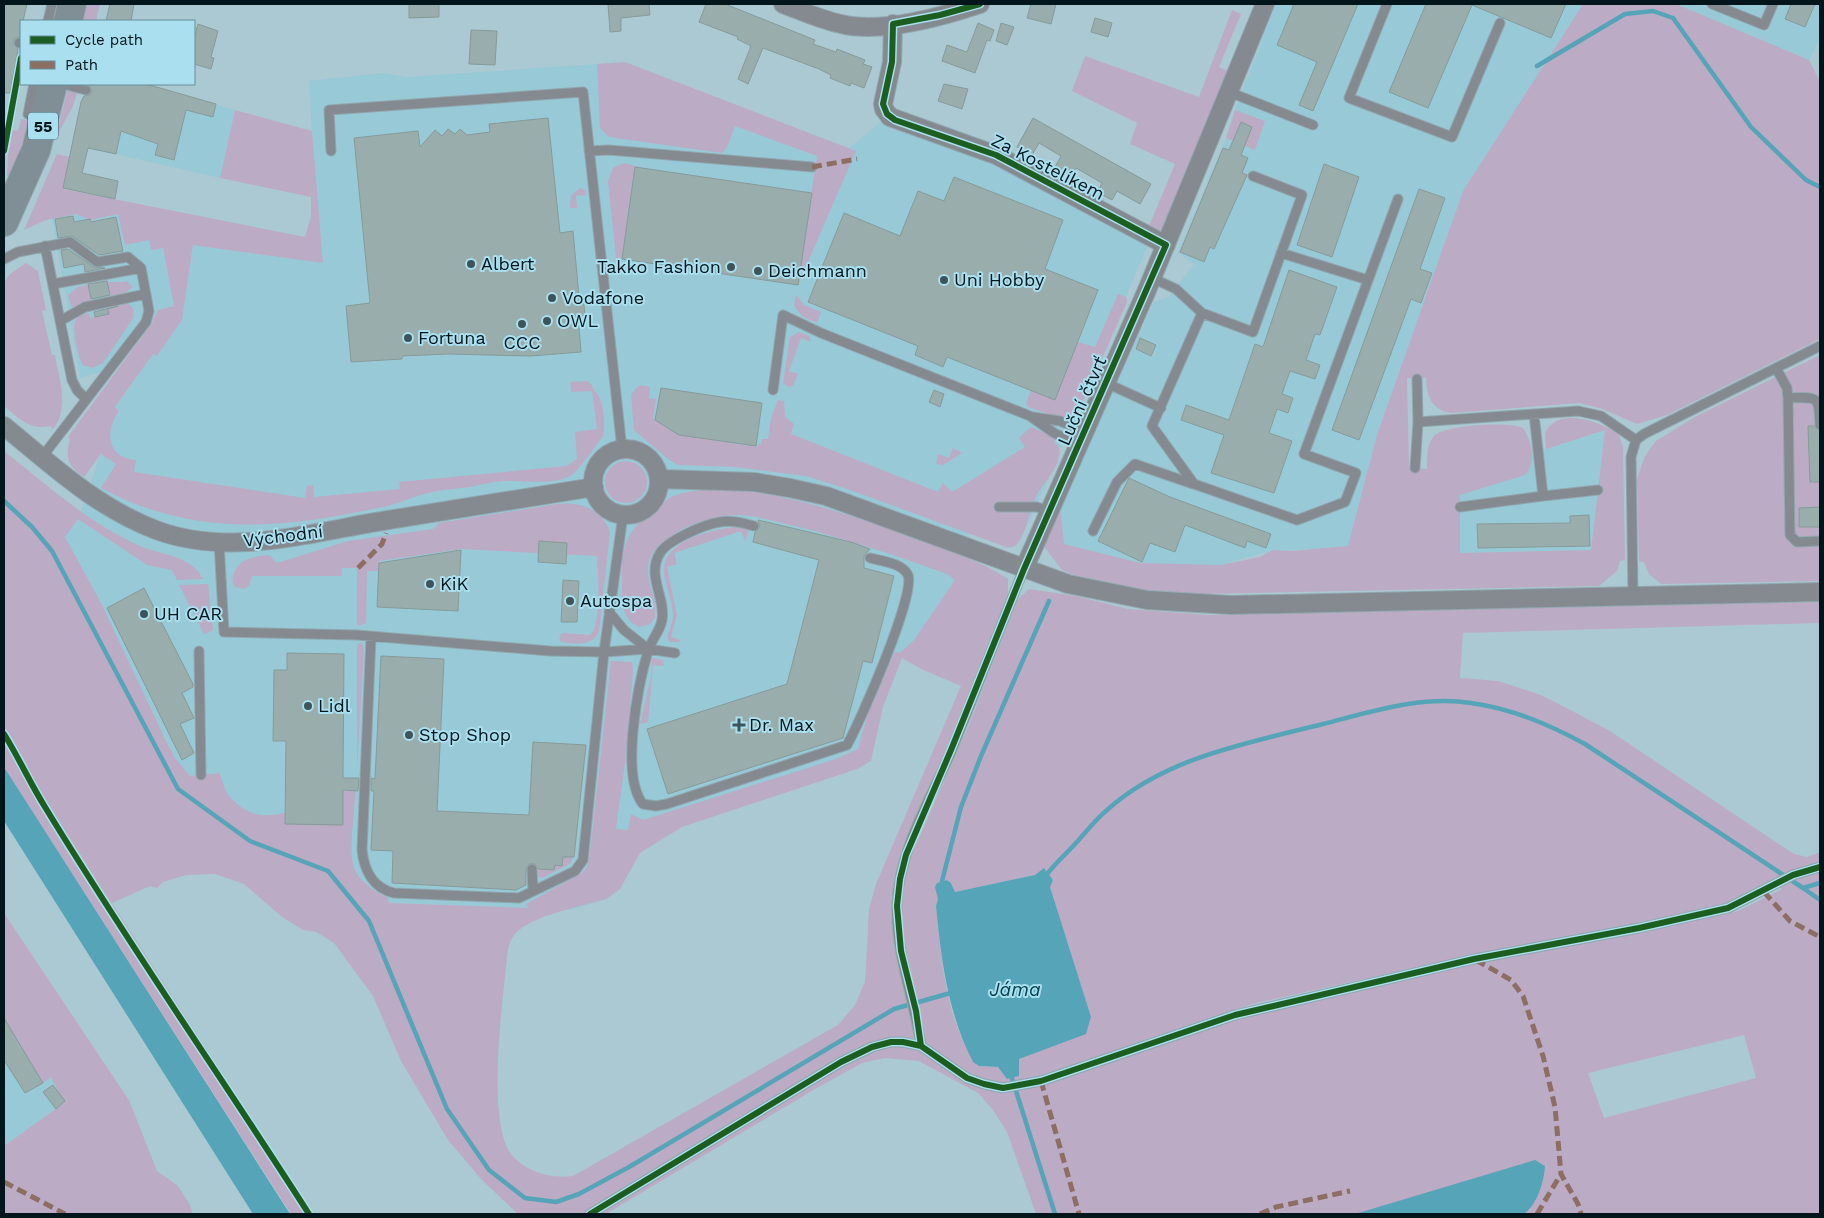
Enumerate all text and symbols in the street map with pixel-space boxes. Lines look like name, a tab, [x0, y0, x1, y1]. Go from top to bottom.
legend	[20, 20, 195, 85]
text: Cycle path	[65, 31, 143, 49]
text: Path	[65, 56, 98, 74]
road number: 55	[28, 112, 58, 140]
street label: Za Kostelíkem	[988, 129, 1108, 204]
place label: Albert	[481, 253, 535, 274]
place label: Takko Fashion	[597, 256, 721, 277]
marker: Albert	[465, 258, 477, 270]
place label: Deichmann	[768, 260, 867, 281]
marker: Takko Fashion	[725, 261, 737, 273]
marker: Deichmann	[752, 265, 764, 277]
place label: Uni Hobby	[954, 269, 1045, 290]
marker: Uni Hobby	[938, 274, 950, 286]
place label: Vodafone	[562, 287, 644, 308]
marker: Vodafone	[546, 292, 558, 304]
place label: OWL	[557, 310, 599, 331]
marker: OWL	[541, 315, 553, 327]
marker: CCC	[516, 318, 528, 330]
place label: Fortuna	[418, 327, 486, 348]
marker: Fortuna	[402, 332, 414, 344]
place label: CCC	[503, 332, 541, 353]
street label: Luční čtvrť	[1053, 353, 1111, 449]
street label: Východní	[242, 520, 324, 551]
place label: KiK	[440, 573, 469, 594]
marker: KiK	[424, 578, 436, 590]
place label: Autospa	[580, 590, 652, 611]
marker: Autospa	[564, 595, 576, 607]
place label: UH CAR	[154, 603, 222, 624]
marker: UH CAR	[138, 608, 150, 620]
place label: Lidl	[318, 695, 351, 716]
marker: Lidl	[302, 700, 314, 712]
place label: Dr. Max	[749, 714, 814, 735]
marker: Dr. Max	[733, 719, 745, 731]
place label: Stop Shop	[419, 724, 511, 745]
marker: Stop Shop	[403, 729, 415, 741]
water label: Jáma	[989, 978, 1041, 1001]

